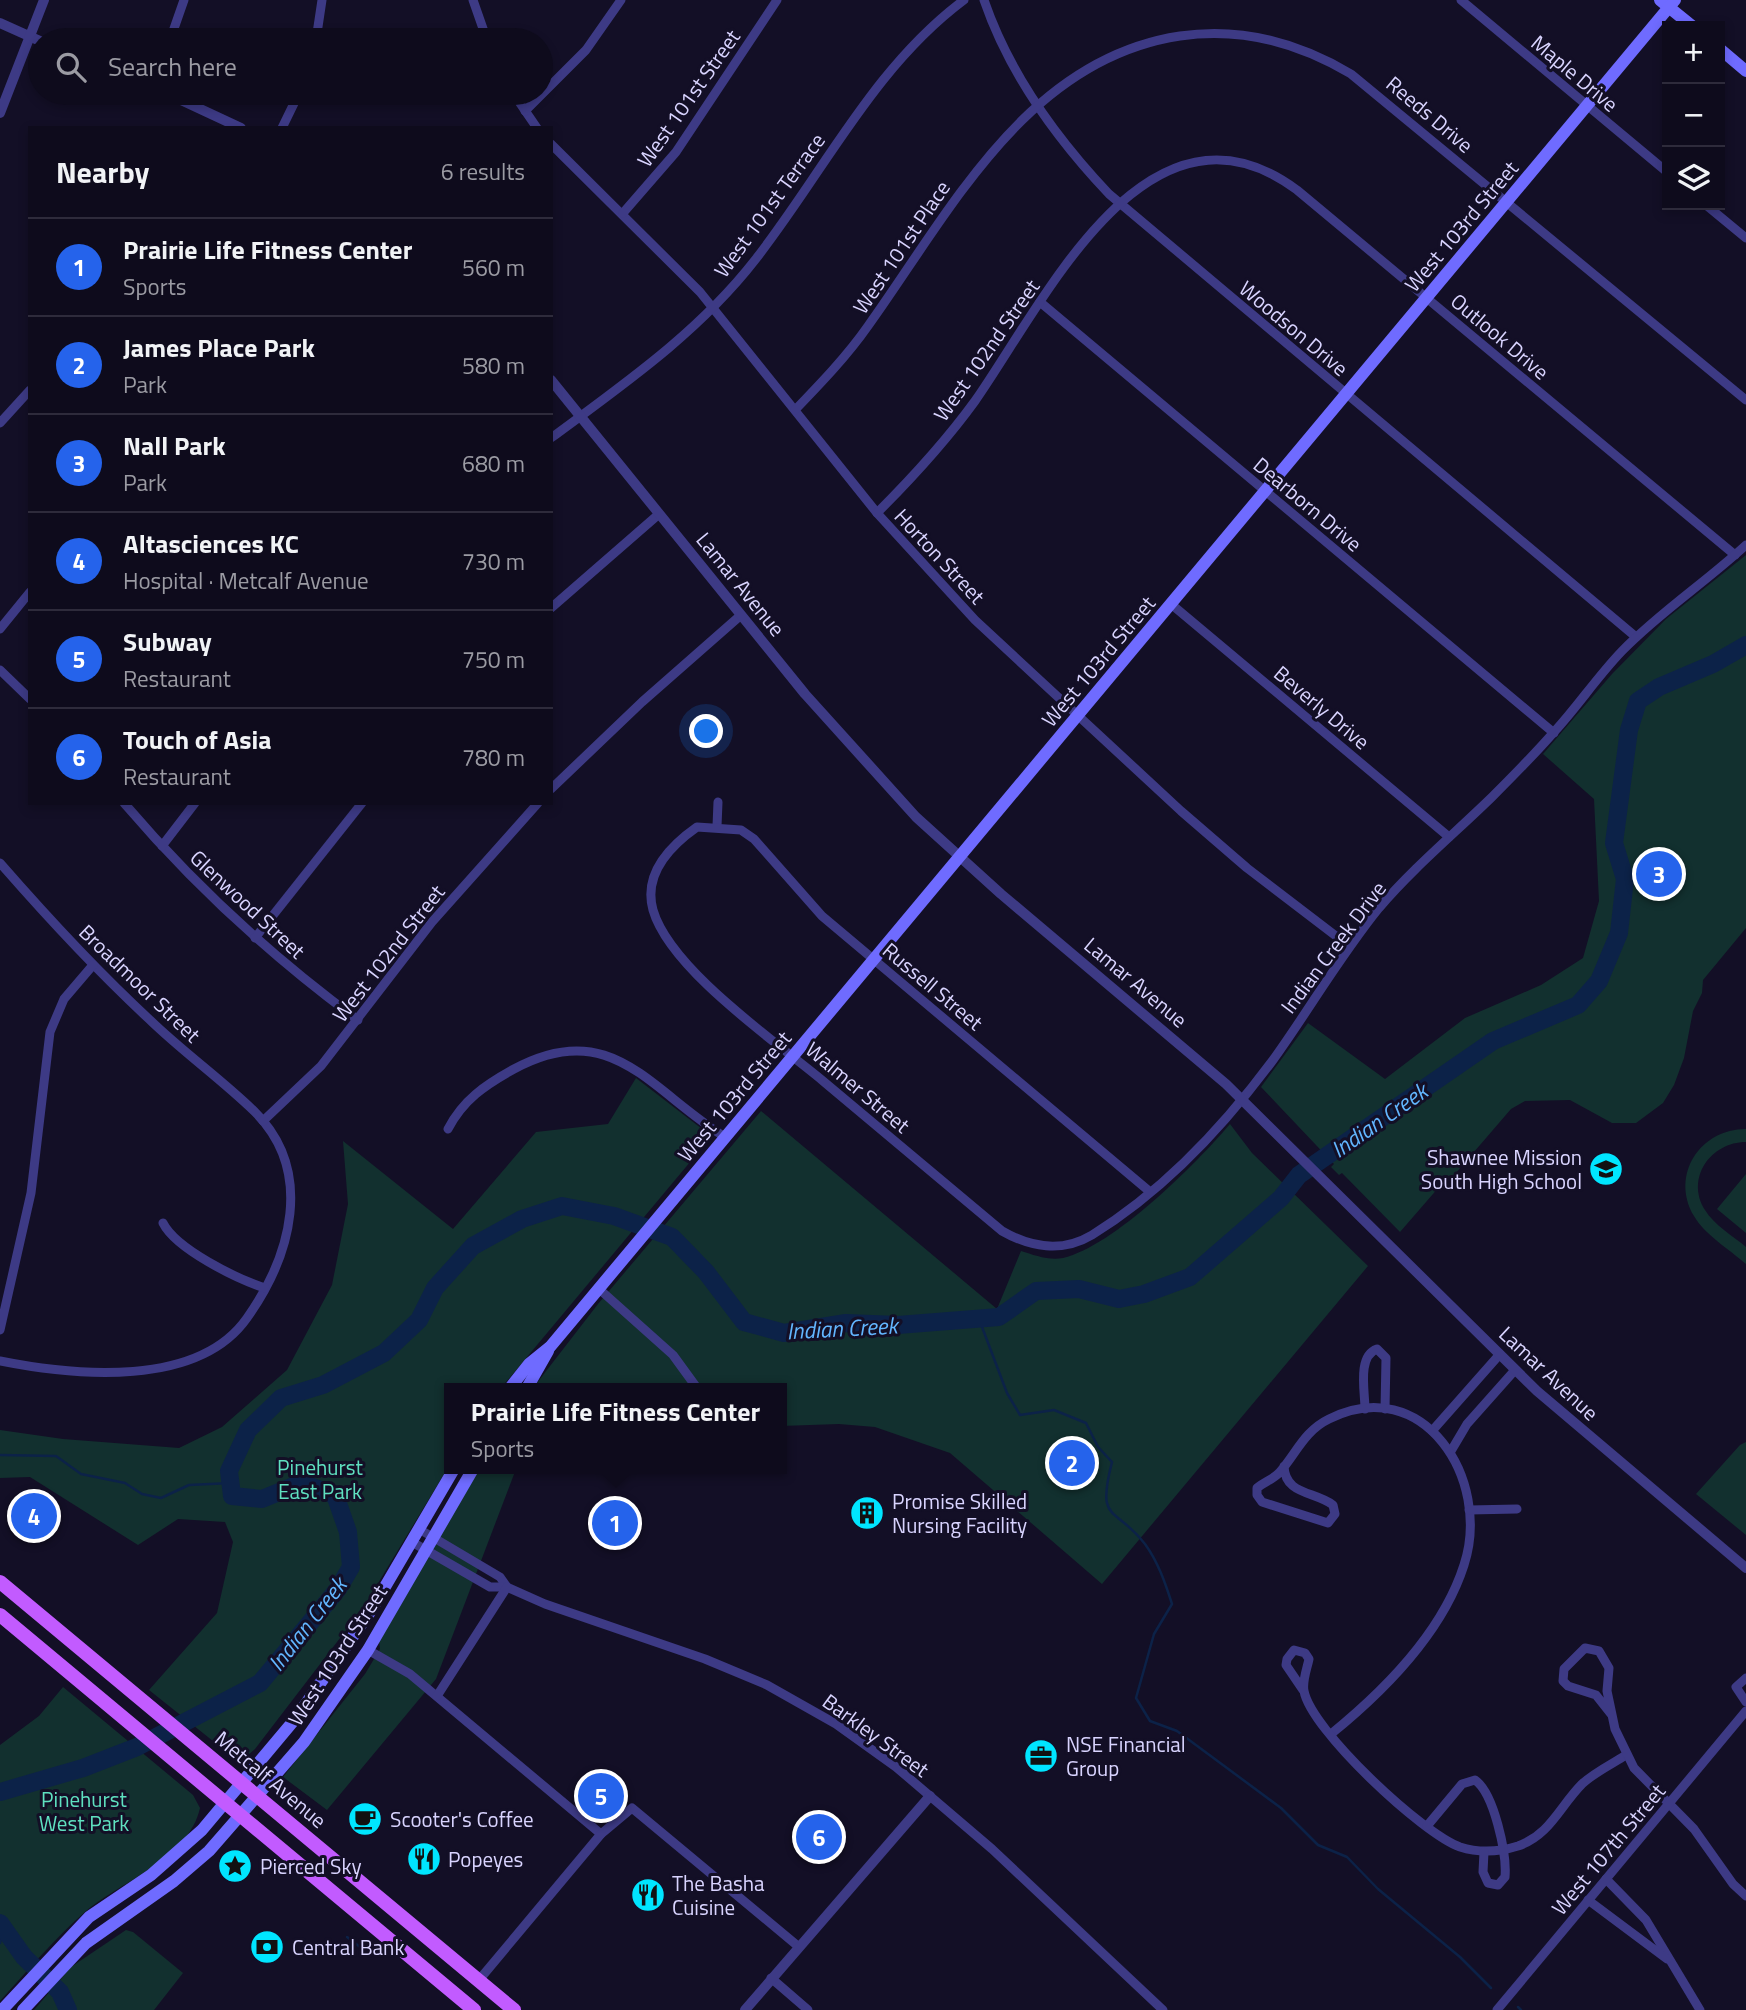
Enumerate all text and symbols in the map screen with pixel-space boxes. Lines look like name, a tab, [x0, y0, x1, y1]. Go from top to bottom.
map controls	[1662, 21, 1725, 210]
button: +	[1662, 21, 1725, 84]
street label: West 101st Street	[629, 22, 748, 173]
street label: Maple Drive	[1524, 27, 1626, 119]
search box	[28, 28, 553, 105]
text: Search here	[108, 47, 237, 86]
icon: search	[52, 48, 90, 86]
street label: Reeds Drive	[1379, 68, 1481, 160]
button: −	[1662, 84, 1725, 147]
street label: West 101st Terrace	[706, 126, 832, 284]
button: layers	[1662, 147, 1725, 210]
text: Nearby	[56, 149, 149, 195]
street label: West 103rd Street	[1396, 153, 1526, 299]
text: 6 results	[441, 154, 525, 189]
street label: West 101st Place	[844, 174, 958, 320]
text: Prairie Life Fitness Center	[123, 230, 412, 269]
text: 1	[73, 250, 85, 285]
text: 560 m	[462, 250, 525, 285]
text: Sports	[123, 269, 186, 304]
street label: West 102nd Street	[925, 272, 1047, 428]
street label: Woodson Drive	[1232, 273, 1356, 383]
street label: Outlook Drive	[1444, 285, 1556, 387]
text: James Place Park	[123, 328, 315, 367]
text: 2	[73, 348, 85, 383]
text: 580 m	[462, 348, 525, 383]
text: Park	[123, 367, 167, 402]
text: Nall Park	[123, 426, 226, 465]
text: 3	[73, 446, 85, 481]
text: 680 m	[462, 446, 525, 481]
street label: Dearborn Drive	[1247, 449, 1369, 559]
text: Park	[123, 465, 167, 500]
street label: Horton Street	[887, 501, 993, 612]
text: Altasciences KC	[123, 524, 299, 563]
street label: Lamar Avenue	[689, 525, 793, 643]
text: 4	[73, 544, 85, 579]
text: 730 m	[462, 544, 525, 579]
text: Hospital · Metcalf Avenue	[123, 563, 369, 598]
street label: West 103rd Street	[1033, 588, 1163, 734]
text: Subway	[123, 622, 212, 661]
text: 5	[73, 642, 85, 677]
text: 750 m	[462, 642, 525, 677]
street label: Beverly Drive	[1267, 657, 1377, 757]
text: Restaurant	[123, 661, 231, 696]
your location	[689, 714, 723, 748]
text: Touch of Asia	[123, 720, 272, 759]
text: 6	[73, 740, 85, 775]
text: 780 m	[462, 740, 525, 775]
text: Restaurant	[123, 759, 231, 794]
street label: Glenwood Street	[183, 842, 313, 966]
pin: 3	[1636, 848, 1682, 900]
street label: Indian Creek Drive	[1272, 874, 1394, 1020]
street label: West 102nd Street	[324, 877, 452, 1029]
street label: Broadmoor Street	[72, 916, 209, 1050]
street label: Lamar Avenue	[1077, 929, 1195, 1035]
street label: Russell Street	[876, 934, 991, 1038]
street label: West 103rd Street	[669, 1023, 799, 1169]
street label: Walmer Street	[799, 1034, 918, 1141]
water label: Indian Creek	[1323, 1072, 1437, 1166]
place label: Shawnee Mission South High School	[1421, 1141, 1582, 1197]
school or university icon: Shawnee Mission South High School	[1587, 1150, 1625, 1188]
water label: Indian Creek	[786, 1307, 901, 1348]
street label: Lamar Avenue	[1492, 1318, 1606, 1428]
popup	[444, 1383, 787, 1474]
text: Prairie Life Fitness Center	[471, 1392, 760, 1431]
text: Sports	[471, 1431, 534, 1466]
pin: 2	[1049, 1437, 1095, 1489]
park label: Pinehurst East Park	[277, 1451, 364, 1507]
place label: Promise Skilled Nursing Facility	[892, 1485, 1027, 1541]
pin: 4	[11, 1490, 57, 1542]
building icon: Promise Skilled Nursing Facility	[848, 1494, 886, 1532]
pin: 1	[592, 1497, 638, 1549]
water label: Indian Creek	[259, 1567, 357, 1679]
street label: West 103rd Street	[279, 1578, 395, 1732]
street label: Barkley Street	[816, 1685, 936, 1785]
street label: Metcalf Avenue	[208, 1723, 334, 1835]
place label: NSE Financial Group	[1066, 1728, 1186, 1784]
office icon: NSE Financial Group	[1022, 1737, 1060, 1775]
pin: 5	[578, 1770, 624, 1822]
street label: West 107th Street	[1543, 1776, 1673, 1922]
park label: Pinehurst West Park	[39, 1783, 129, 1839]
cafe icon: Scooter's Coffee	[346, 1800, 384, 1838]
place label: Scooter's Coffee	[390, 1803, 534, 1835]
pin: 6	[796, 1811, 842, 1863]
restaurant icon: Popeyes	[405, 1840, 443, 1878]
place label: Popeyes	[448, 1843, 523, 1875]
place icon: Pierced Sky	[216, 1847, 254, 1885]
place label: Pierced Sky	[260, 1850, 362, 1882]
place label: The Basha Cuisine	[672, 1867, 765, 1923]
restaurant icon: The Basha Cuisine	[629, 1876, 667, 1914]
bank icon: Central Bank	[248, 1928, 286, 1966]
place label: Central Bank	[292, 1931, 404, 1963]

